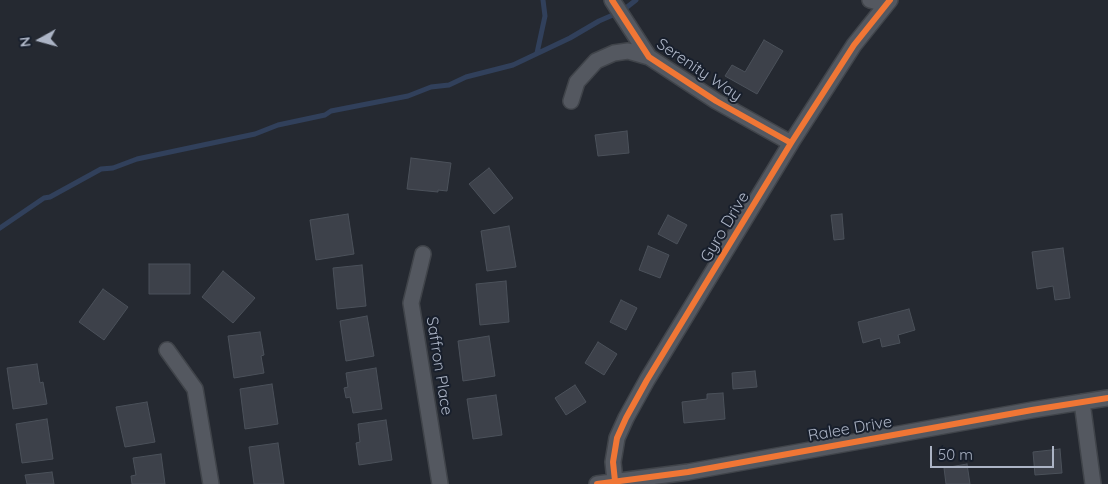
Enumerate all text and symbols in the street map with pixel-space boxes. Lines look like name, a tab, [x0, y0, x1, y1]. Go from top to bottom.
north arrow	[15, 15, 65, 65]
street label: Serenity Way	[653, 34, 745, 106]
text: N	[16, 36, 35, 48]
street label: Gyro Drive	[697, 188, 753, 266]
street label: Saffron Place	[422, 315, 456, 417]
street label: Ralee Drive	[806, 412, 894, 446]
scale bar	[933, 436, 1057, 468]
text: 50 m	[938, 445, 973, 464]

